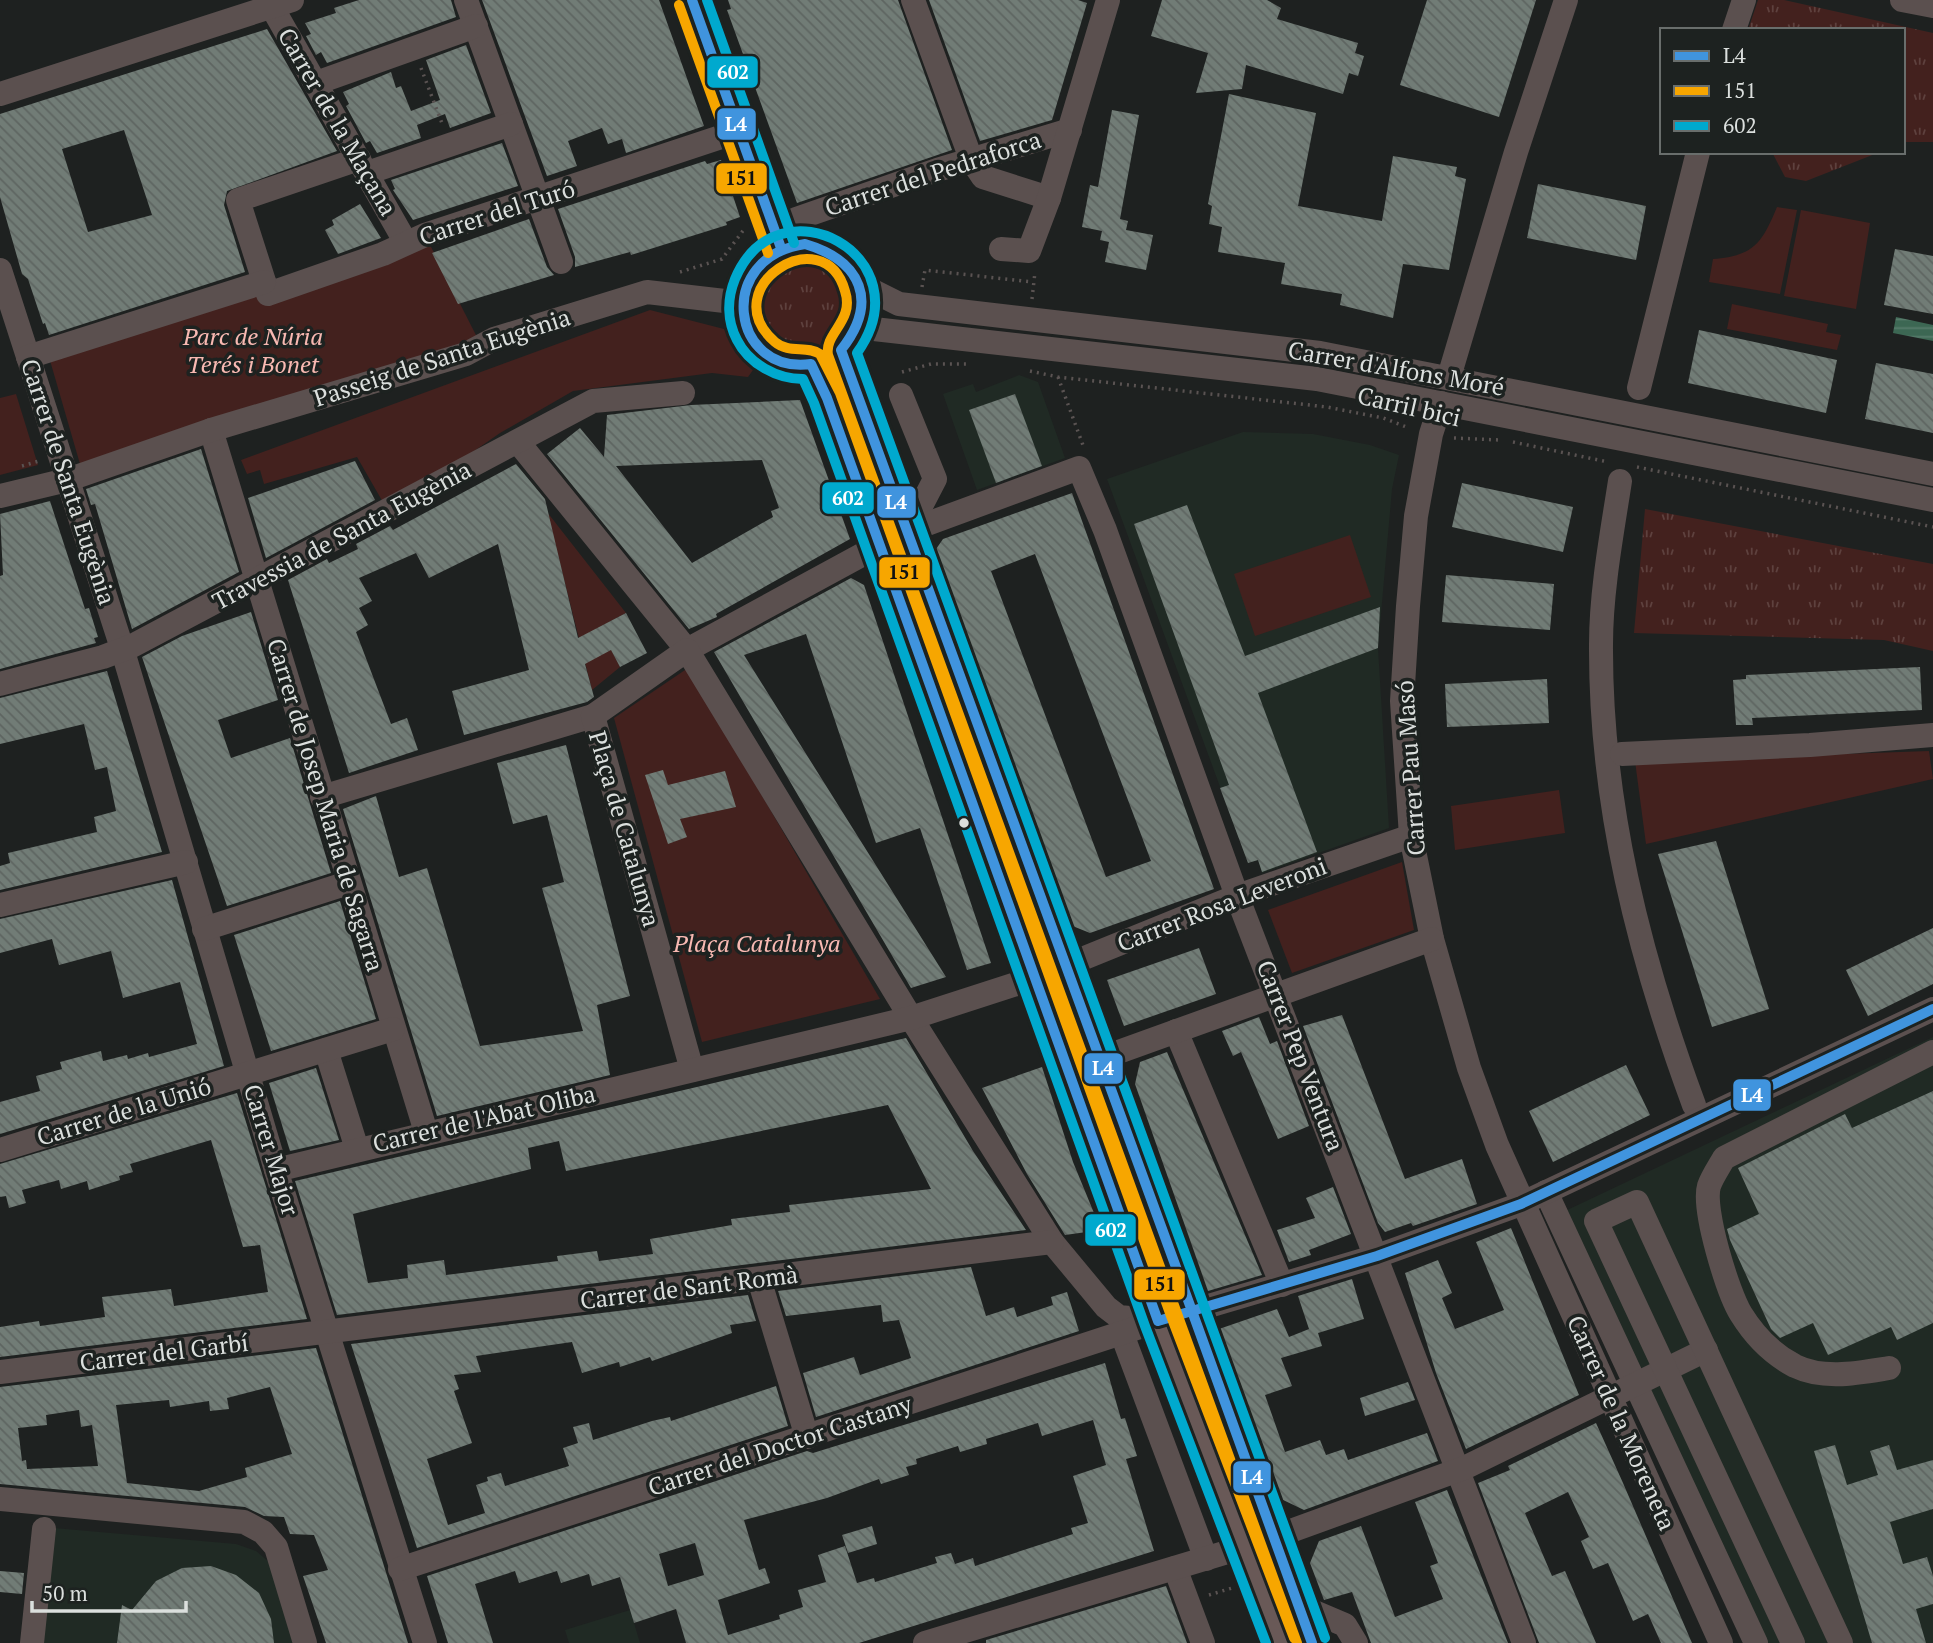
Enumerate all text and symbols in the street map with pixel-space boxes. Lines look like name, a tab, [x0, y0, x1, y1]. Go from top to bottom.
street label: Carrer de la Maçana	[271, 22, 405, 221]
legend	[1660, 28, 1905, 154]
text: L4	[1723, 41, 1747, 69]
line badge: 602	[706, 55, 759, 89]
text: 602	[717, 59, 749, 84]
text: 151	[1723, 76, 1757, 104]
line badge: L4	[716, 107, 757, 141]
text: L4	[725, 111, 747, 136]
text: 602	[1723, 111, 1757, 139]
street label: Carrer del Pedraforca	[821, 123, 1045, 223]
line badge: 151	[715, 162, 768, 195]
text: 151	[725, 165, 757, 190]
street label: Carrer del Turó	[415, 172, 579, 252]
street label: Passeig de Santa Eugènia	[309, 300, 574, 414]
park label: Parc de Núria Terés i Bonet	[182, 320, 323, 380]
street label: Carrer d'Alfons Moré	[1285, 333, 1507, 403]
street label: Carrer de Santa Eugènia	[14, 355, 124, 609]
street label: Carril bici	[1354, 379, 1464, 433]
street label: Travessia de Santa Eugènia	[207, 453, 476, 617]
line badge: 602	[821, 481, 875, 515]
text: 602	[832, 485, 864, 510]
line badge: L4	[876, 485, 917, 519]
text: L4	[885, 489, 907, 514]
line badge: 151	[878, 556, 931, 589]
text: 151	[888, 559, 920, 584]
street label: Carrer de Josep Maria de Sagarra	[260, 634, 392, 975]
street label: Carrer Pau Masó	[1388, 679, 1432, 857]
street label: Plaça de Catalunya	[582, 727, 668, 930]
unlabelled marker	[957, 816, 971, 830]
street label: Carrer Rosa Leveroni	[1112, 849, 1331, 959]
park label: Plaça Catalunya	[672, 927, 841, 959]
street label: Carrer Pep Ventura	[1250, 956, 1352, 1156]
line badge: L4	[1083, 1052, 1124, 1085]
text: L4	[1092, 1055, 1114, 1080]
street label: Carrer de la Unió	[33, 1069, 215, 1153]
street label: Carrer de l'Abat Oliba	[369, 1077, 598, 1159]
line badge: L4	[1732, 1078, 1772, 1112]
street label: Carrer Major	[237, 1080, 307, 1220]
text: L4	[1741, 1082, 1763, 1107]
line badge: 602	[1084, 1213, 1137, 1247]
text: 602	[1095, 1217, 1127, 1242]
street label: Carrer de Sant Romà	[578, 1258, 800, 1316]
line badge: 151	[1133, 1268, 1186, 1301]
text: 151	[1144, 1271, 1176, 1296]
street label: Carrer de la Moreneta	[1560, 1310, 1684, 1535]
street label: Carrer del Garbí	[78, 1326, 250, 1378]
street label: Carrer del Doctor Castany	[644, 1387, 917, 1503]
line badge: L4	[1232, 1460, 1272, 1494]
text: L4	[1241, 1464, 1263, 1489]
scale bar	[32, 1570, 186, 1614]
text: 50 m	[42, 1579, 88, 1607]

